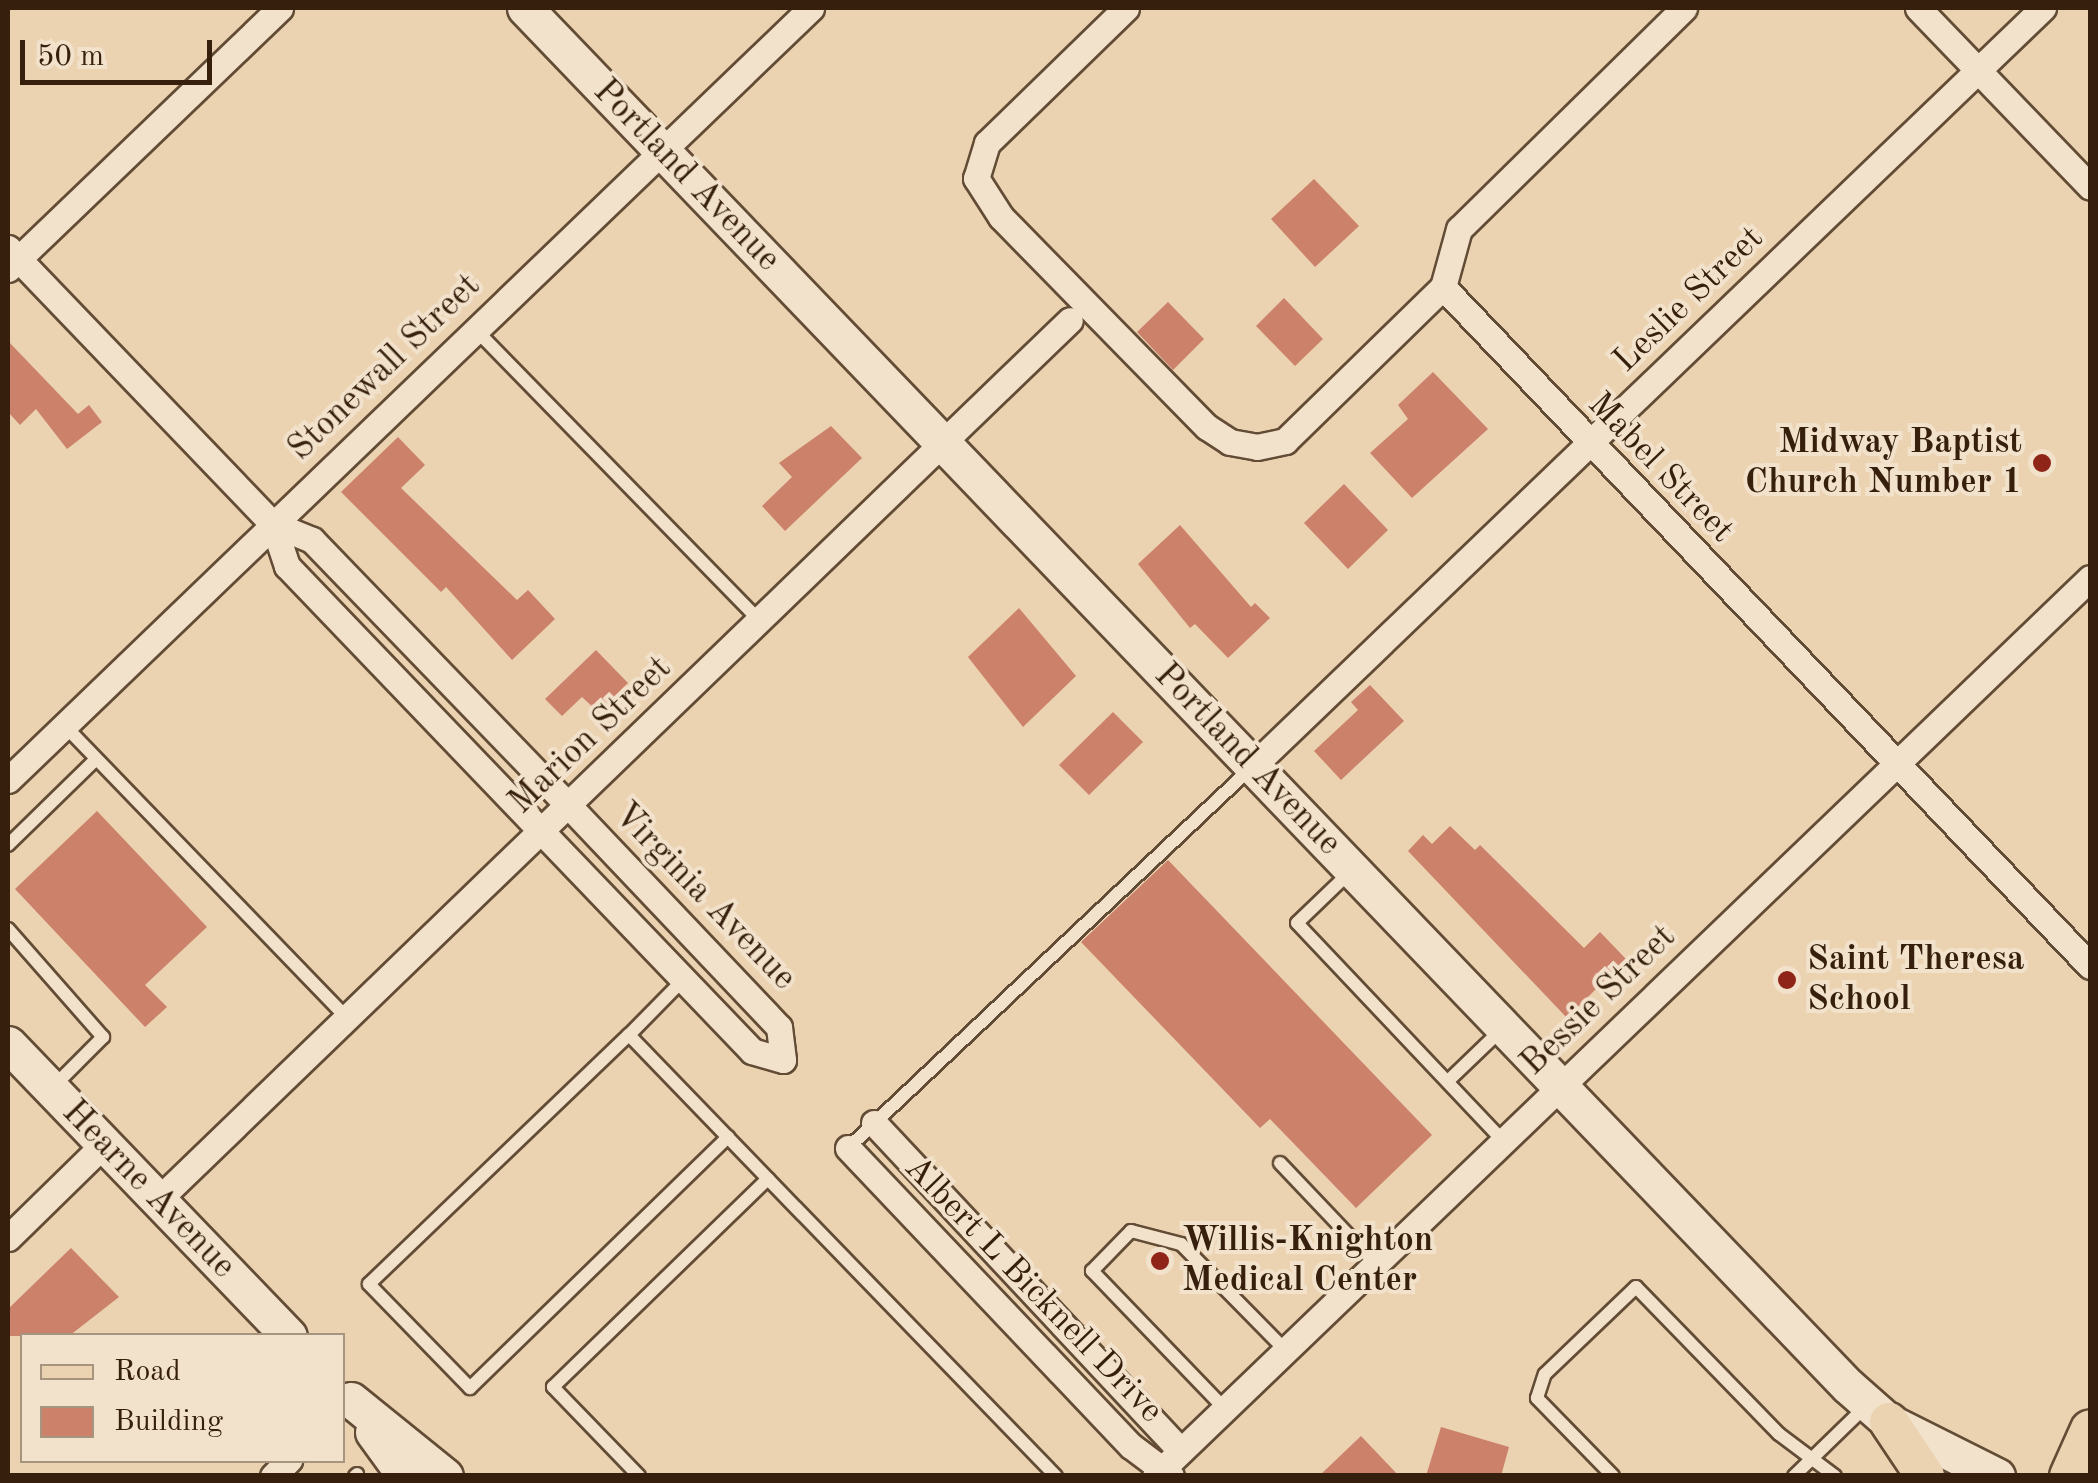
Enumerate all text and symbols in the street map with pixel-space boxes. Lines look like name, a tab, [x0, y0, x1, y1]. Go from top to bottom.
scale bar	[25, 20, 218, 82]
text: 50 m	[37, 42, 104, 72]
street label: Portland Avenue	[584, 71, 788, 281]
street label: Leslie Street	[1605, 218, 1773, 382]
street label: Stonewall Street	[280, 266, 490, 470]
street label: Mabel Street	[1578, 384, 1742, 552]
place label: Midway Baptist Church Number 1	[1745, 422, 2022, 504]
marker: Midway Baptist Church Number 1	[2031, 452, 2053, 474]
street label: Marion Street	[501, 648, 681, 824]
street label: Portland Avenue	[1145, 655, 1349, 865]
street label: Virginia Avenue	[604, 795, 804, 999]
street label: Bessie Street	[1513, 917, 1685, 1085]
place label: Saint Theresa School	[1807, 939, 2025, 1021]
marker: Saint Theresa School	[1776, 969, 1798, 991]
street label: Hearne Avenue	[53, 1092, 243, 1288]
street label: Albert L Bicknell Drive	[895, 1148, 1171, 1432]
place label: Willis-Knighton Medical Center	[1182, 1220, 1433, 1302]
marker: Willis-Knighton Medical Center	[1147, 1248, 1173, 1274]
legend	[20, 1333, 345, 1463]
text: Road	[114, 1357, 181, 1387]
text: Building	[114, 1407, 223, 1437]

